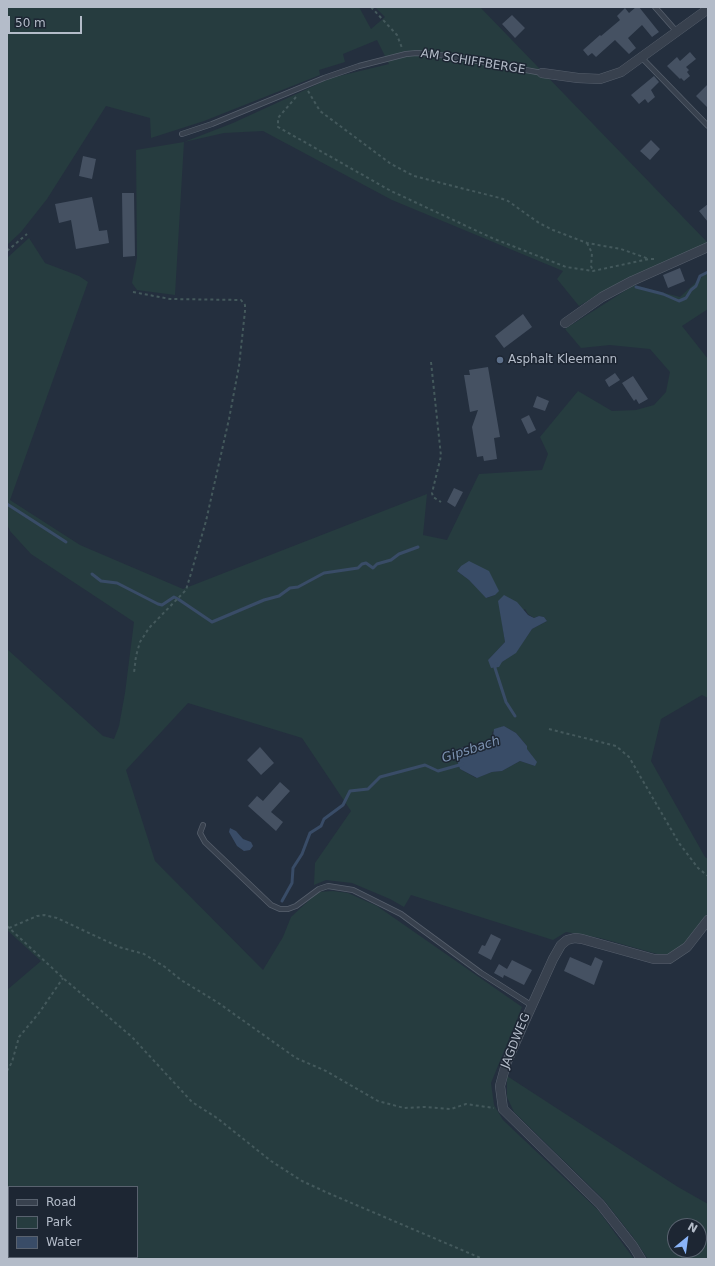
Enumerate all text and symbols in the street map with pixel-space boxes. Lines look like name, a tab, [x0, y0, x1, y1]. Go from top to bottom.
scale bar	[10, 8, 84, 34]
text: 50 m	[15, 16, 46, 30]
street label: AM SCHIFFBERGE	[420, 47, 526, 77]
place label: Asphalt Kleemann	[508, 353, 617, 367]
marker: Asphalt Kleemann	[495, 355, 505, 365]
water label: Gipsbach	[440, 733, 502, 767]
street label: JAGDWEG	[498, 1011, 534, 1071]
legend	[8, 1186, 138, 1258]
text: Road	[46, 1195, 76, 1209]
text: Park	[46, 1215, 72, 1229]
north arrow	[667, 1218, 707, 1258]
text: N	[685, 1220, 700, 1236]
text: Water	[46, 1235, 81, 1249]

